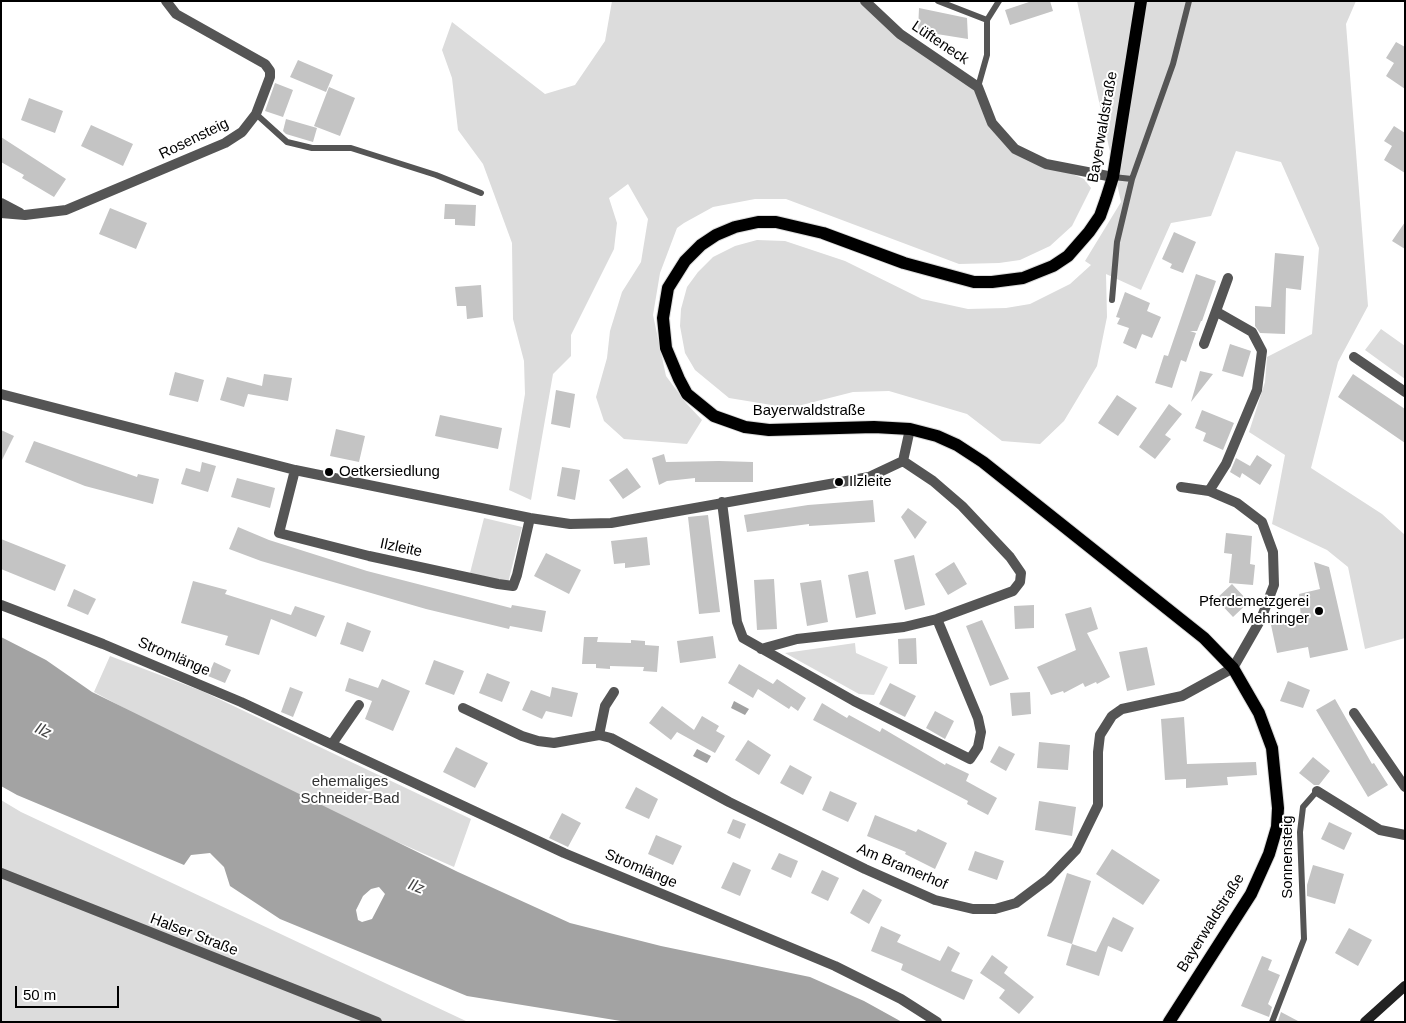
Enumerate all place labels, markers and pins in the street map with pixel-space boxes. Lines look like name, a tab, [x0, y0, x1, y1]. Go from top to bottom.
place label: Oetkersiedlung	[339, 463, 440, 481]
marker: Oetkersiedlung	[323, 466, 335, 478]
place label: Ilzleite	[849, 473, 892, 491]
marker: Ilzleite	[833, 476, 845, 488]
place label: Pferdemetzgerei Mehringer	[1199, 593, 1309, 628]
marker: Pferdemetzgerei Mehringer	[1313, 605, 1325, 617]

